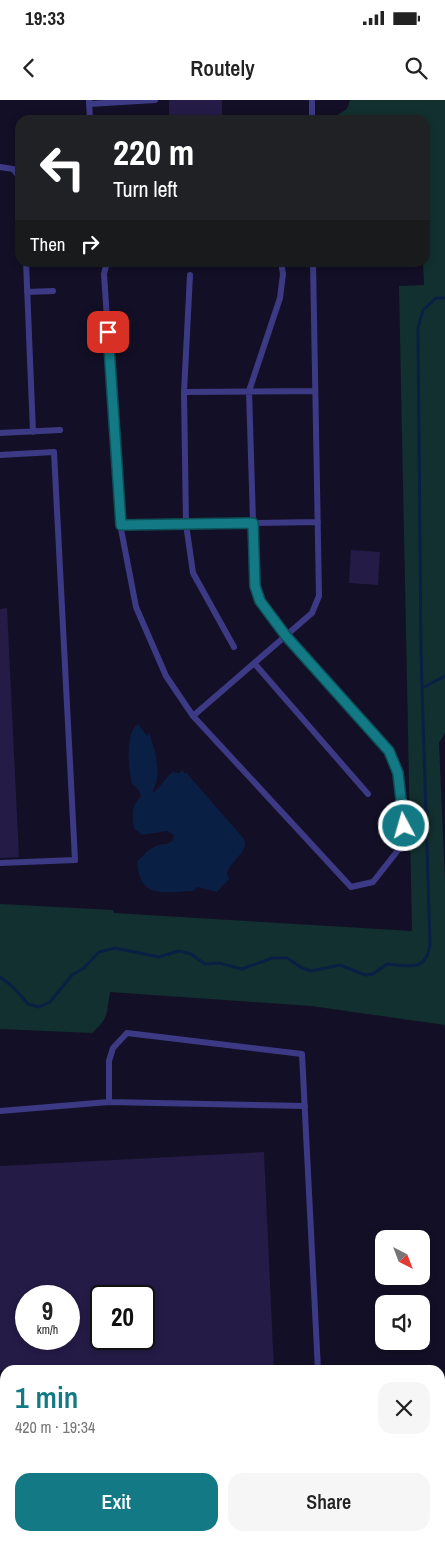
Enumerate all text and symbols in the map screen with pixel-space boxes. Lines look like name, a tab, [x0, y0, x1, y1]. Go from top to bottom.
text: 19:33	[25, 5, 65, 31]
text: Routely	[190, 53, 255, 83]
icon: back	[15, 54, 43, 82]
icon: search	[402, 54, 430, 82]
text: 220 m	[113, 129, 194, 176]
icon: left	[30, 135, 95, 200]
text: Turn left	[113, 174, 178, 204]
icon: right	[76, 230, 104, 258]
text: Then	[30, 231, 66, 257]
pin	[87, 311, 129, 353]
icon: arrive	[94, 318, 122, 346]
position arrow	[377, 799, 429, 851]
north arrow	[375, 1230, 430, 1285]
map controls	[375, 1230, 430, 1350]
speed limit sign: 20	[90, 1285, 155, 1350]
text: 9	[42, 1294, 53, 1328]
button: sound	[375, 1295, 430, 1350]
text: km/h	[37, 1322, 58, 1338]
text: 1 min	[15, 1377, 78, 1417]
button: close	[378, 1382, 430, 1434]
text: 420 m · 19:34	[15, 1416, 95, 1438]
button: Exit	[15, 1473, 218, 1531]
button: Share	[228, 1473, 430, 1531]

